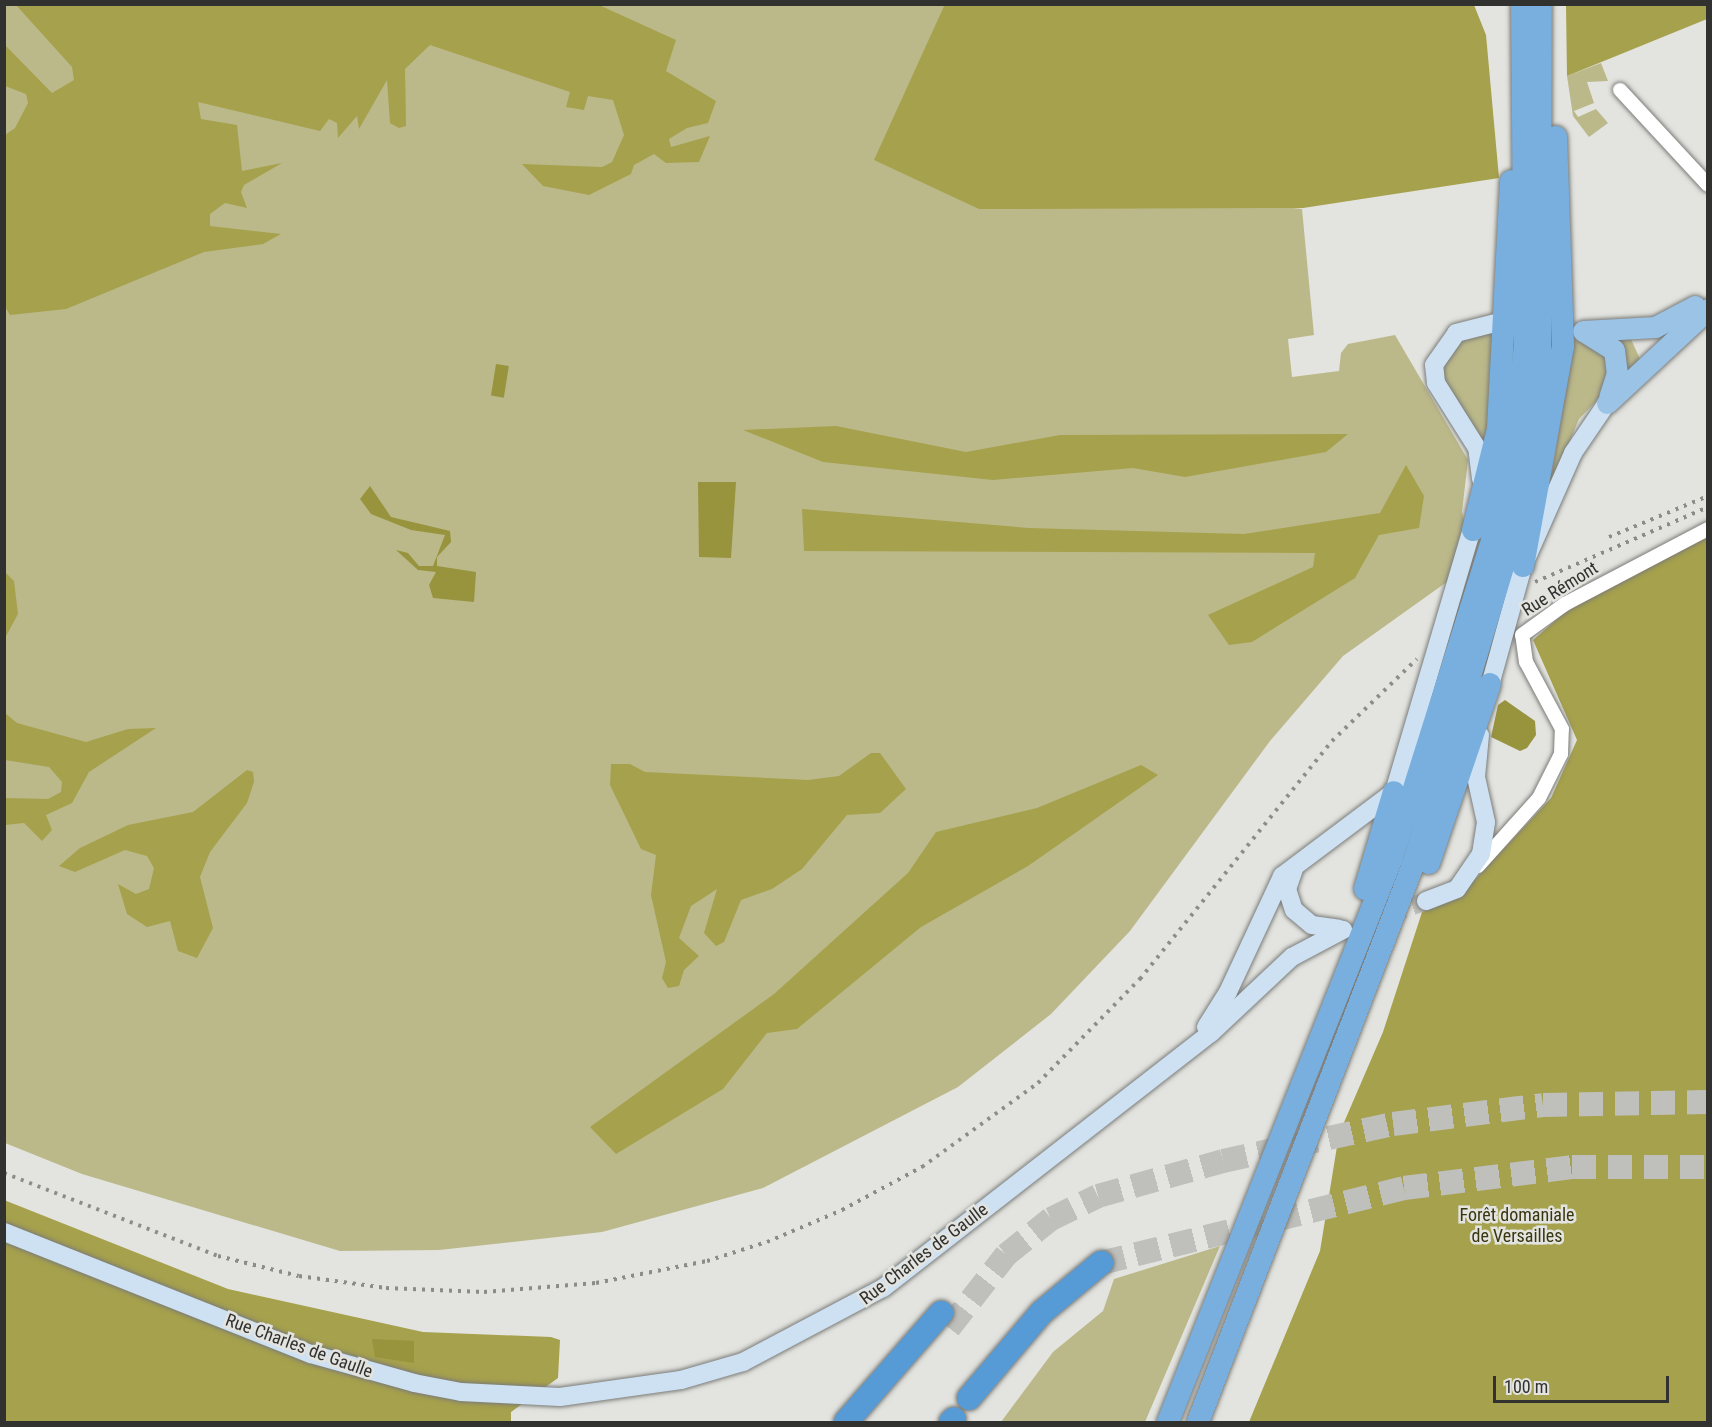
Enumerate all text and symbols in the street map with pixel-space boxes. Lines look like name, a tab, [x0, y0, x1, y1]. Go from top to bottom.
street label: Rue Rémont	[1518, 557, 1602, 621]
street label: Rue Charles de Gaulle	[856, 1199, 992, 1309]
park label: Forêt domaniale de Versailles	[1460, 1205, 1574, 1248]
street label: Rue Charles de Gaulle	[223, 1309, 375, 1383]
scale bar	[1496, 1364, 1672, 1402]
text: 100 m	[1504, 1376, 1548, 1397]

